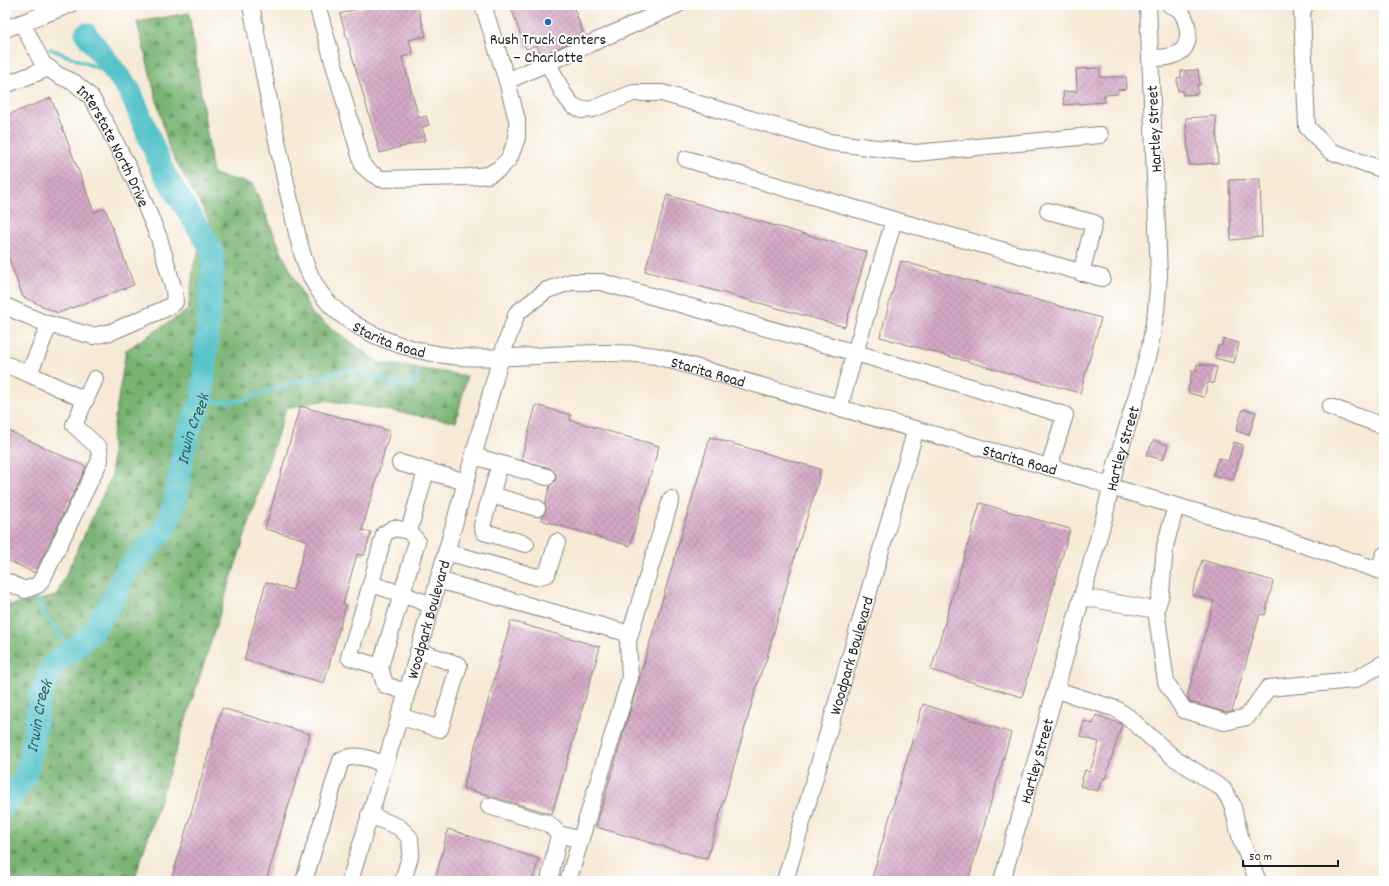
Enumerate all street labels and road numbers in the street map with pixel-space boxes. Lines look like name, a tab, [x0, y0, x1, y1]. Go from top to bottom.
street label: Interstate North Drive	[70, 80, 154, 211]
street label: Hartley Street	[1142, 85, 1169, 173]
street label: Starita Road	[347, 316, 427, 365]
street label: Starita Road	[668, 352, 748, 395]
street label: Hartley Street	[1101, 404, 1147, 494]
street label: Starita Road	[980, 440, 1059, 483]
street label: Woodpark Boulevard	[402, 558, 457, 682]
street label: Woodpark Boulevard	[825, 594, 881, 718]
street label: Hartley Street	[1015, 716, 1061, 807]

